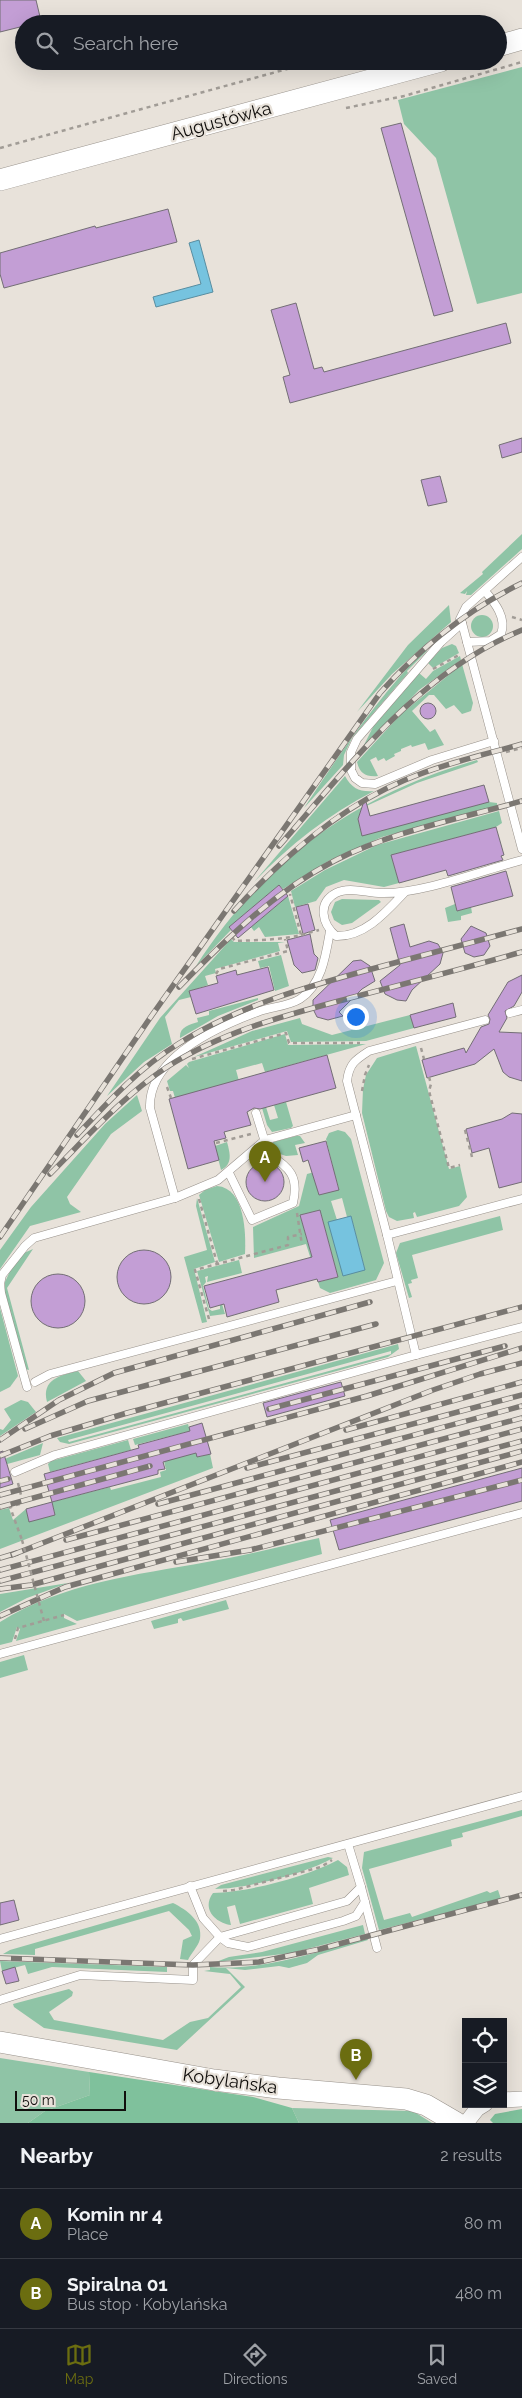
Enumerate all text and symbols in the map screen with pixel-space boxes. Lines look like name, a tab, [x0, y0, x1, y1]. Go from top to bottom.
search box	[15, 15, 507, 70]
icon: search	[33, 29, 61, 57]
text: Search here	[73, 32, 179, 54]
street label: Augustówka	[168, 97, 274, 144]
your location	[343, 1004, 369, 1030]
pin: A	[249, 1141, 281, 1182]
map controls	[462, 2018, 507, 2108]
button: locate	[462, 2018, 507, 2063]
pin: B	[340, 2039, 372, 2080]
street label: Kobylańska	[181, 2063, 279, 2098]
button: layers	[462, 2063, 507, 2108]
scale bar	[15, 2088, 126, 2111]
text: 50 m	[22, 2092, 55, 2108]
text: Nearby	[20, 2143, 93, 2168]
text: 2 results	[440, 2146, 502, 2165]
text: Komin nr 4	[67, 2203, 163, 2225]
text: A	[31, 2214, 41, 2233]
text: 80 m	[464, 2214, 502, 2233]
text: Place	[67, 2225, 108, 2244]
text: Spiralna 01	[67, 2273, 168, 2295]
text: B	[31, 2284, 41, 2303]
text: 480 m	[455, 2284, 502, 2303]
text: Bus stop · Kobylańska	[67, 2295, 227, 2314]
tab: Map	[65, 2341, 93, 2387]
tab: Directions	[223, 2341, 288, 2387]
tab: Saved	[417, 2341, 457, 2387]

